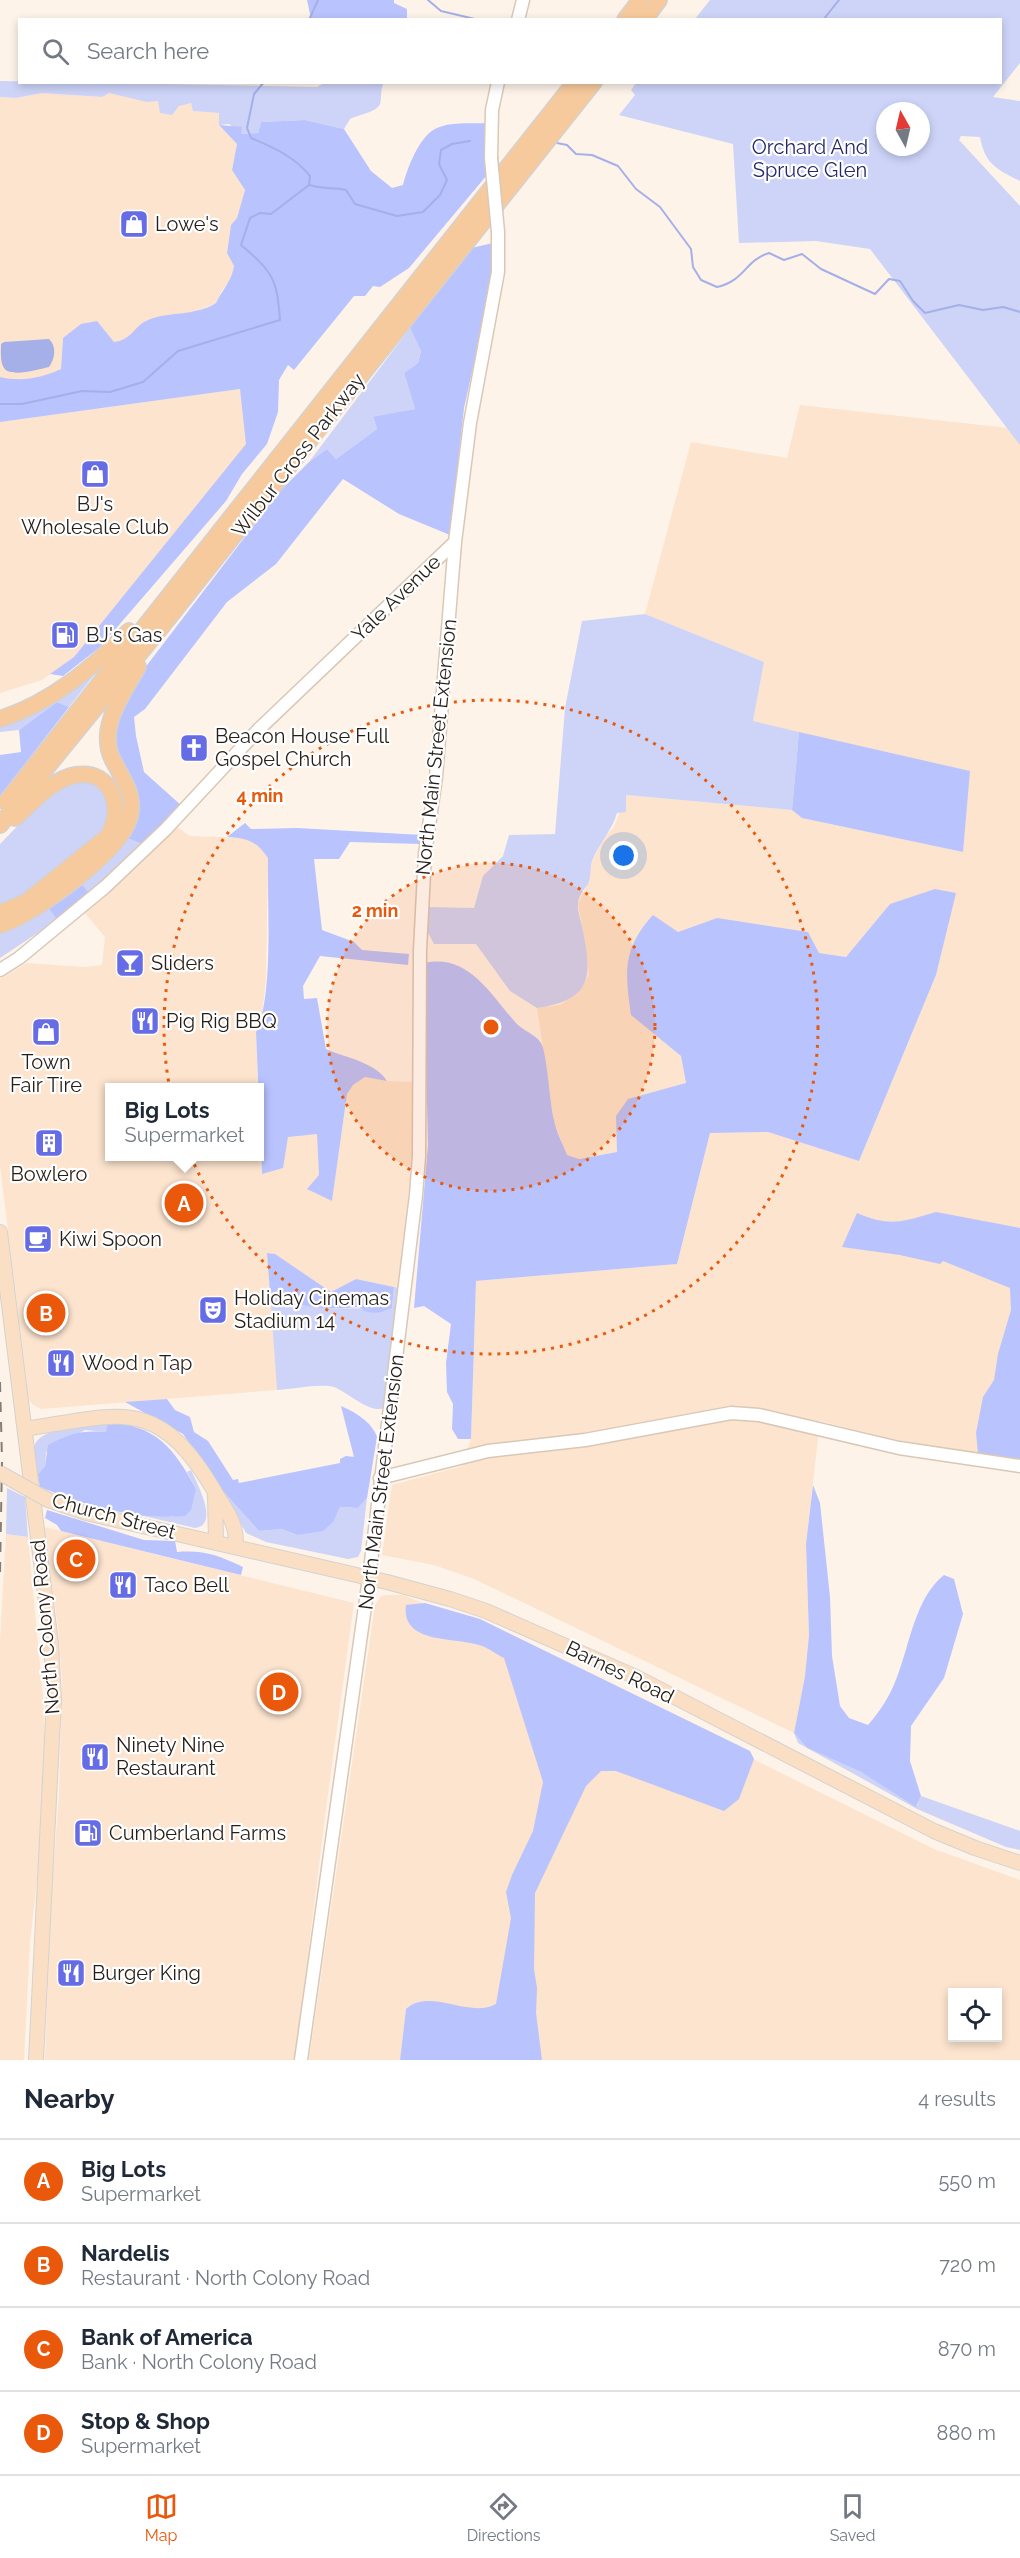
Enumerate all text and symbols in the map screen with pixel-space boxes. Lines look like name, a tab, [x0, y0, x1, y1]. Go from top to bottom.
search box	[18, 18, 1002, 84]
icon: search	[39, 35, 72, 68]
text: Search here	[87, 38, 209, 64]
north arrow	[876, 102, 930, 156]
park label: Orchard And Spruce Glen	[752, 135, 868, 182]
shop icon: Lowe's	[118, 208, 150, 240]
place label: Lowe's	[155, 212, 219, 236]
street label: Wilbur Cross Parkway	[226, 368, 370, 542]
shop icon: BJ's Wholesale Club	[79, 458, 111, 490]
place label: BJ's Wholesale Club	[21, 492, 169, 539]
street label: Yale Avenue	[347, 550, 446, 646]
street label: North Main Street Extension	[411, 618, 461, 876]
fuel station icon: BJ's Gas	[49, 619, 81, 651]
place label: BJ's Gas	[86, 623, 162, 647]
place label: Beacon House Full Gospel Church	[215, 724, 390, 771]
church icon: Beacon House Full Gospel Church	[178, 732, 210, 764]
text: 4 min	[237, 785, 283, 806]
your location	[609, 841, 638, 870]
text: 2 min	[352, 900, 398, 921]
bar icon: Sliders	[114, 947, 146, 979]
place label: Sliders	[151, 951, 214, 975]
restaurant icon: Pig Rig BBQ	[129, 1005, 161, 1037]
place label: Pig Rig BBQ	[166, 1009, 277, 1033]
shop icon: Town Fair Tire	[30, 1016, 62, 1048]
centre of rings	[481, 1017, 501, 1037]
place label: Town Fair Tire	[10, 1050, 82, 1097]
popup	[105, 1083, 264, 1161]
text: Big Lots	[125, 1097, 210, 1123]
text: Supermarket	[125, 1123, 244, 1147]
building icon: Bowlero	[33, 1127, 65, 1159]
place label: Bowlero	[11, 1162, 88, 1186]
pin: A	[164, 1180, 204, 1226]
cafe icon: Kiwi Spoon	[22, 1223, 54, 1255]
place label: Kiwi Spoon	[59, 1227, 162, 1251]
place label: Holiday Cinemas Stadium 14	[234, 1286, 389, 1333]
pin: B	[26, 1290, 66, 1336]
theatre icon: Holiday Cinemas Stadium 14	[197, 1294, 229, 1326]
restaurant icon: Wood n Tap	[45, 1347, 77, 1379]
place label: Wood n Tap	[82, 1351, 192, 1375]
street label: North Main Street Extension	[353, 1353, 409, 1611]
street label: Church Street	[49, 1488, 179, 1544]
pin: C	[56, 1536, 96, 1582]
street label: North Colony Road	[25, 1539, 65, 1715]
restaurant icon: Taco Bell	[107, 1569, 139, 1601]
place label: Taco Bell	[144, 1573, 229, 1597]
street label: Barnes Road	[562, 1635, 678, 1709]
pin: D	[260, 1670, 298, 1714]
place label: Ninety Nine Restaurant	[116, 1733, 225, 1780]
restaurant icon: Ninety Nine Restaurant	[79, 1741, 111, 1773]
fuel station icon: Cumberland Farms	[72, 1817, 104, 1849]
place label: Cumberland Farms	[109, 1821, 286, 1845]
restaurant icon: Burger King	[55, 1957, 87, 1989]
place label: Burger King	[92, 1961, 201, 1985]
map controls	[948, 1988, 1002, 2042]
button: locate	[948, 1988, 1002, 2042]
text: Nearby	[24, 2084, 114, 2114]
text: 4 results	[918, 2087, 996, 2111]
text: Big Lots	[81, 2156, 166, 2182]
text: A	[37, 2169, 50, 2193]
text: 550 m	[938, 2169, 996, 2193]
text: Supermarket	[81, 2182, 201, 2206]
text: Nardelis	[81, 2240, 170, 2266]
text: B	[37, 2253, 50, 2277]
text: 720 m	[939, 2253, 996, 2277]
text: Restaurant · North Colony Road	[81, 2266, 370, 2290]
text: Bank of America	[81, 2324, 253, 2350]
text: C	[37, 2337, 50, 2361]
text: 870 m	[938, 2337, 996, 2361]
text: Bank · North Colony Road	[81, 2350, 317, 2374]
text: Stop & Shop	[81, 2408, 210, 2434]
text: D	[36, 2421, 51, 2445]
text: 880 m	[937, 2421, 996, 2445]
text: Supermarket	[81, 2434, 201, 2458]
tab: Map	[145, 2490, 178, 2545]
tab: Directions	[467, 2490, 541, 2545]
tab: Saved	[830, 2490, 875, 2545]

